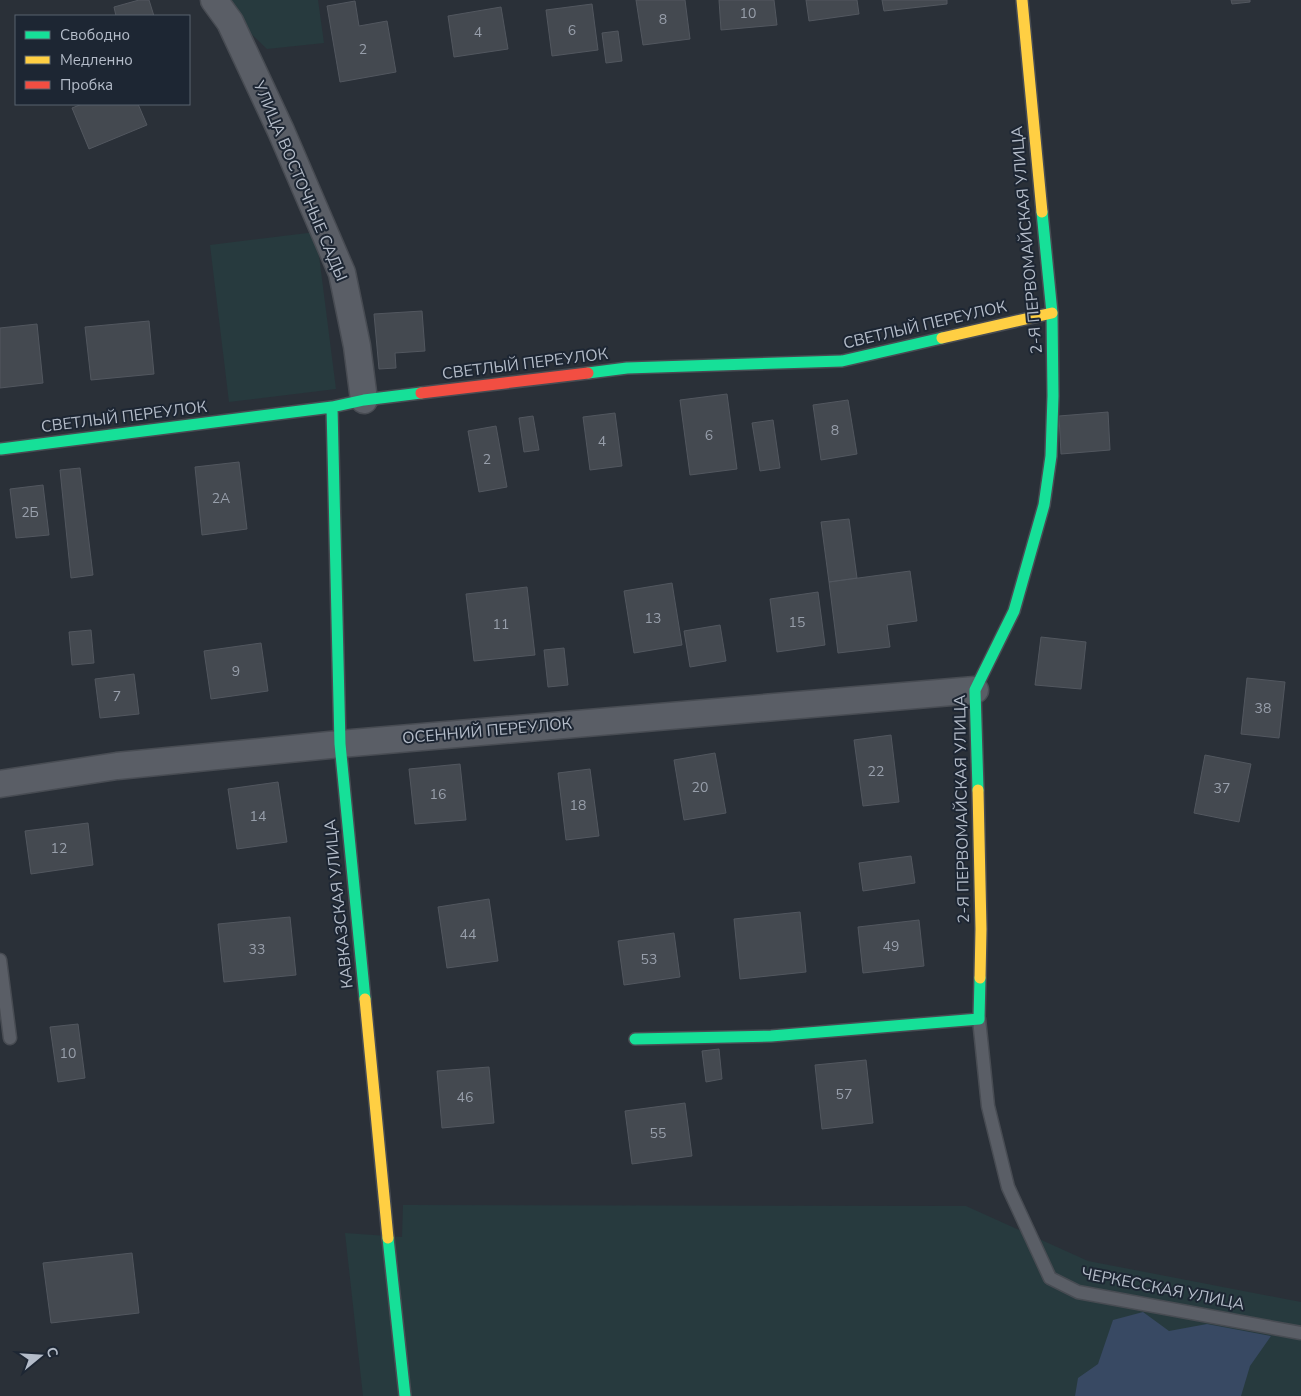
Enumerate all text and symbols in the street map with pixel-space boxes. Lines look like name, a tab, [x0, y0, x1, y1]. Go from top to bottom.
house number: 10	[740, 4, 756, 23]
house number: 8	[659, 10, 667, 29]
legend	[15, 15, 190, 105]
house number: 6	[568, 21, 576, 40]
house number: 4	[474, 23, 482, 42]
text: Свободно	[60, 25, 130, 45]
house number: 2	[359, 40, 367, 59]
text: Медленно	[60, 50, 133, 70]
text: Пробка	[60, 75, 113, 95]
street label: УЛИЦА ВОСТОЧНЫЕ САДЫ	[247, 76, 352, 285]
street label: 2-Я ПЕРВОМАЙСКАЯ УЛИЦА	[1006, 125, 1048, 355]
street label: СВЕТЛЫЙ ПЕРЕУЛОК	[841, 295, 1010, 354]
street label: СВЕТЛЫЙ ПЕРЕУЛОК	[441, 343, 610, 385]
street label: СВЕТЛЫЙ ПЕРЕУЛОК	[40, 396, 209, 438]
house number: 8	[831, 421, 839, 440]
house number: 6	[705, 426, 713, 445]
house number: 4	[598, 432, 606, 451]
house number: 2	[483, 450, 491, 469]
house number: 2А	[212, 489, 230, 508]
house number: 2Б	[21, 503, 39, 522]
house number: 13	[645, 609, 661, 628]
house number: 15	[789, 613, 805, 632]
house number: 11	[493, 615, 509, 634]
house number: 9	[232, 662, 240, 681]
house number: 7	[113, 687, 121, 706]
street label: 2-Я ПЕРВОМАЙСКАЯ УЛИЦА	[949, 694, 975, 923]
house number: 38	[1255, 699, 1271, 718]
street label: ОСЕННИЙ ПЕРЕУЛОК	[401, 713, 573, 749]
house number: 22	[868, 762, 884, 781]
house number: 20	[692, 778, 708, 797]
house number: 37	[1214, 779, 1230, 798]
house number: 16	[430, 785, 446, 804]
house number: 18	[570, 796, 586, 815]
house number: 14	[250, 807, 266, 826]
street label: КАВКАЗCКАЯ УЛИЦА	[319, 818, 359, 990]
house number: 12	[51, 839, 67, 858]
house number: 44	[460, 925, 476, 944]
house number: 49	[883, 937, 899, 956]
house number: 33	[249, 940, 265, 959]
house number: 53	[641, 950, 657, 969]
house number: 10	[60, 1044, 76, 1063]
house number: 57	[836, 1085, 852, 1104]
house number: 46	[457, 1088, 473, 1107]
house number: 55	[650, 1124, 666, 1143]
street label: ЧЕРКЕССКАЯ УЛИЦА	[1079, 1262, 1247, 1316]
north arrow	[15, 1331, 65, 1381]
text: С	[41, 1345, 63, 1360]

